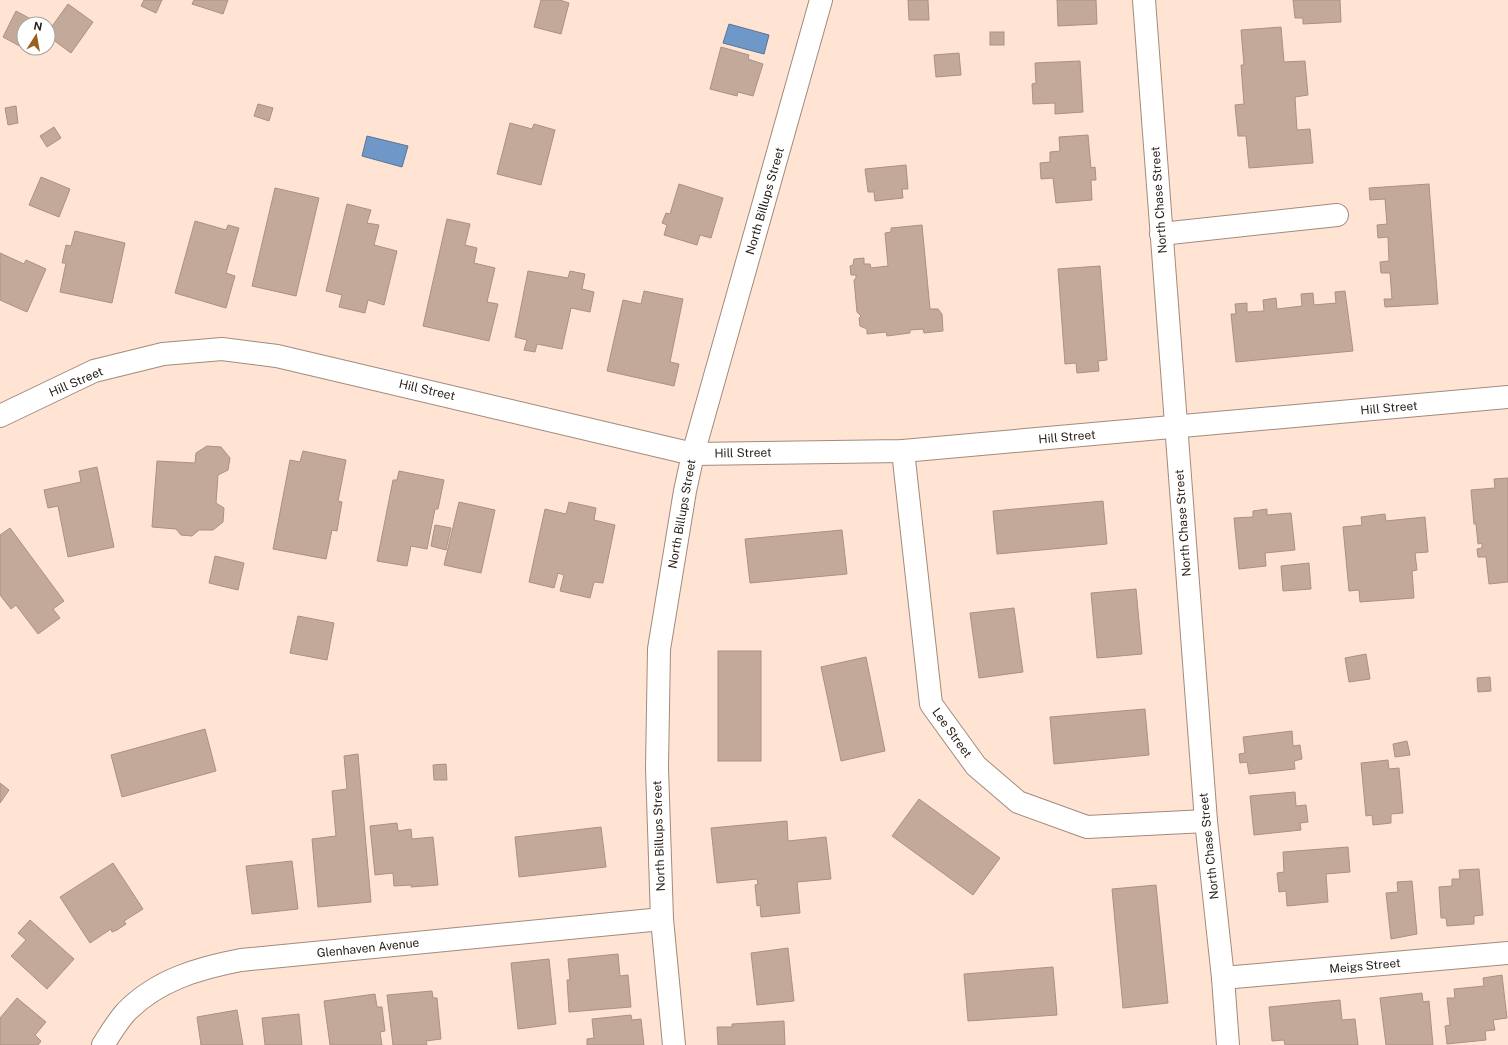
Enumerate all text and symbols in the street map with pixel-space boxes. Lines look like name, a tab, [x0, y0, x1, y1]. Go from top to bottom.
north arrow	[16, 16, 56, 56]
text: N	[33, 19, 43, 33]
street label: North Billups Street	[743, 145, 787, 256]
street label: North Chase Street	[1148, 146, 1170, 254]
street label: Hill Street	[47, 364, 105, 400]
street label: Hill Street	[398, 377, 457, 403]
street label: Hill Street	[1360, 399, 1418, 417]
street label: Hill Street	[1038, 428, 1096, 446]
street label: Hill Street	[714, 445, 772, 460]
street label: North Billups Street	[665, 458, 699, 570]
street label: North Chase Street	[1172, 469, 1194, 577]
street label: Lee Street	[929, 705, 975, 761]
street label: North Billups Street	[650, 780, 668, 892]
street label: North Chase Street	[1196, 792, 1222, 900]
street label: Glenhaven Avenue	[316, 936, 420, 960]
street label: Meigs Street	[1329, 956, 1402, 976]

